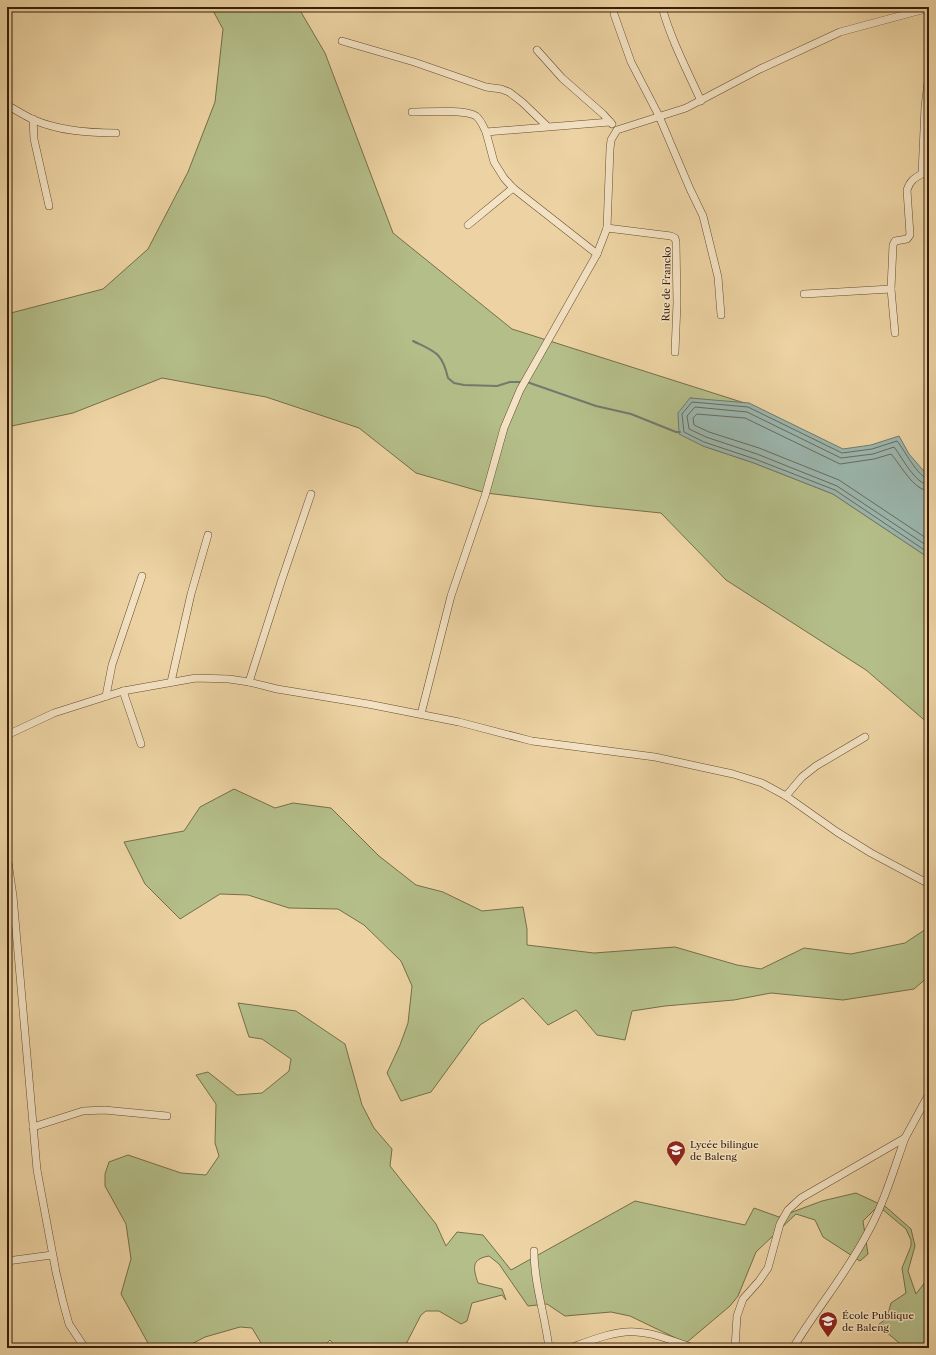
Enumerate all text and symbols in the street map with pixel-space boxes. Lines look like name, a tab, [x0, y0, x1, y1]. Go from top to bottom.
street label: Rue de Francko	[659, 246, 674, 322]
place label: Lycée bilingue de Baleng	[690, 1138, 759, 1163]
school or university icon: Lycée bilingue de Baleng	[665, 1139, 687, 1167]
place label: École Publique de Baleng	[842, 1309, 915, 1334]
school or university icon: École Publique de Baleng	[817, 1310, 839, 1338]

